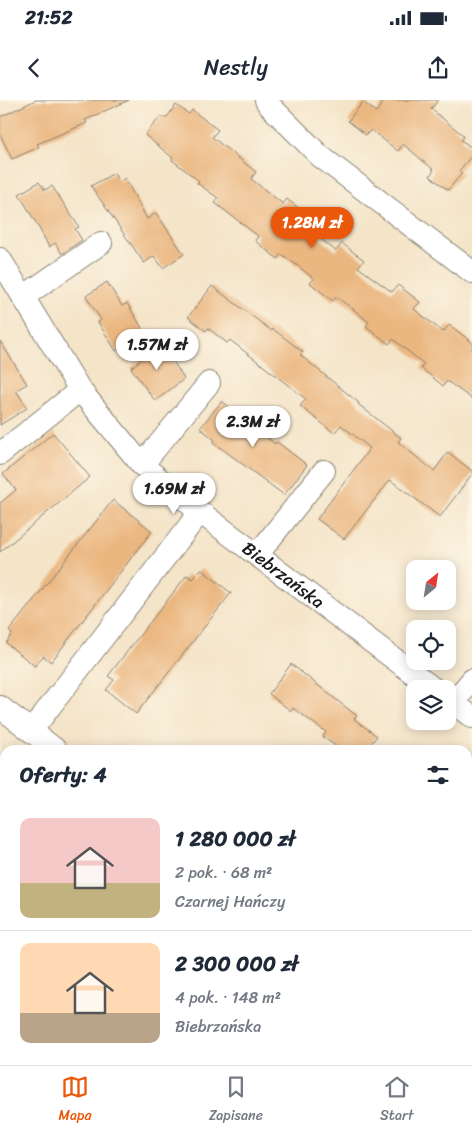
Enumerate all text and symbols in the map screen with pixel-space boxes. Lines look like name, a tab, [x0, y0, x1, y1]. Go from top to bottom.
text: 21:52	[25, 1, 72, 34]
text: Nestly	[204, 48, 268, 87]
icon: back	[20, 54, 48, 82]
icon: share	[424, 54, 452, 82]
pin: 1.28M zł	[260, 206, 364, 249]
text: 1.28M zł	[282, 208, 342, 237]
pin: 1.57M zł	[105, 328, 209, 371]
text: 1.57M zł	[127, 330, 187, 359]
pin: 2.3M zł	[207, 406, 299, 448]
text: 2.3M zł	[227, 407, 279, 436]
pin: 1.69M zł	[122, 472, 226, 515]
text: 1.69M zł	[144, 474, 204, 503]
street label: Biebrzańska	[235, 533, 332, 617]
north arrow	[406, 560, 456, 610]
map controls	[406, 560, 456, 730]
button: locate	[406, 620, 456, 670]
button: layers	[406, 680, 456, 730]
text: Oferty: 4	[20, 756, 107, 794]
icon: filters	[424, 761, 452, 789]
text: 1 280 000 zł	[175, 820, 295, 858]
icon: home	[60, 838, 120, 898]
text: 2 pok. · 68 m²	[175, 858, 272, 887]
text: Czarnej Hańczy	[175, 887, 285, 916]
text: 2 300 000 zł	[175, 945, 298, 983]
icon: home	[60, 963, 120, 1023]
text: 4 pok. · 148 m²	[175, 983, 281, 1012]
text: Biebrzańska	[175, 1012, 261, 1041]
tab: Mapa	[59, 1073, 91, 1128]
tab: Zapisane	[209, 1073, 263, 1128]
tab: Start	[380, 1073, 413, 1128]

